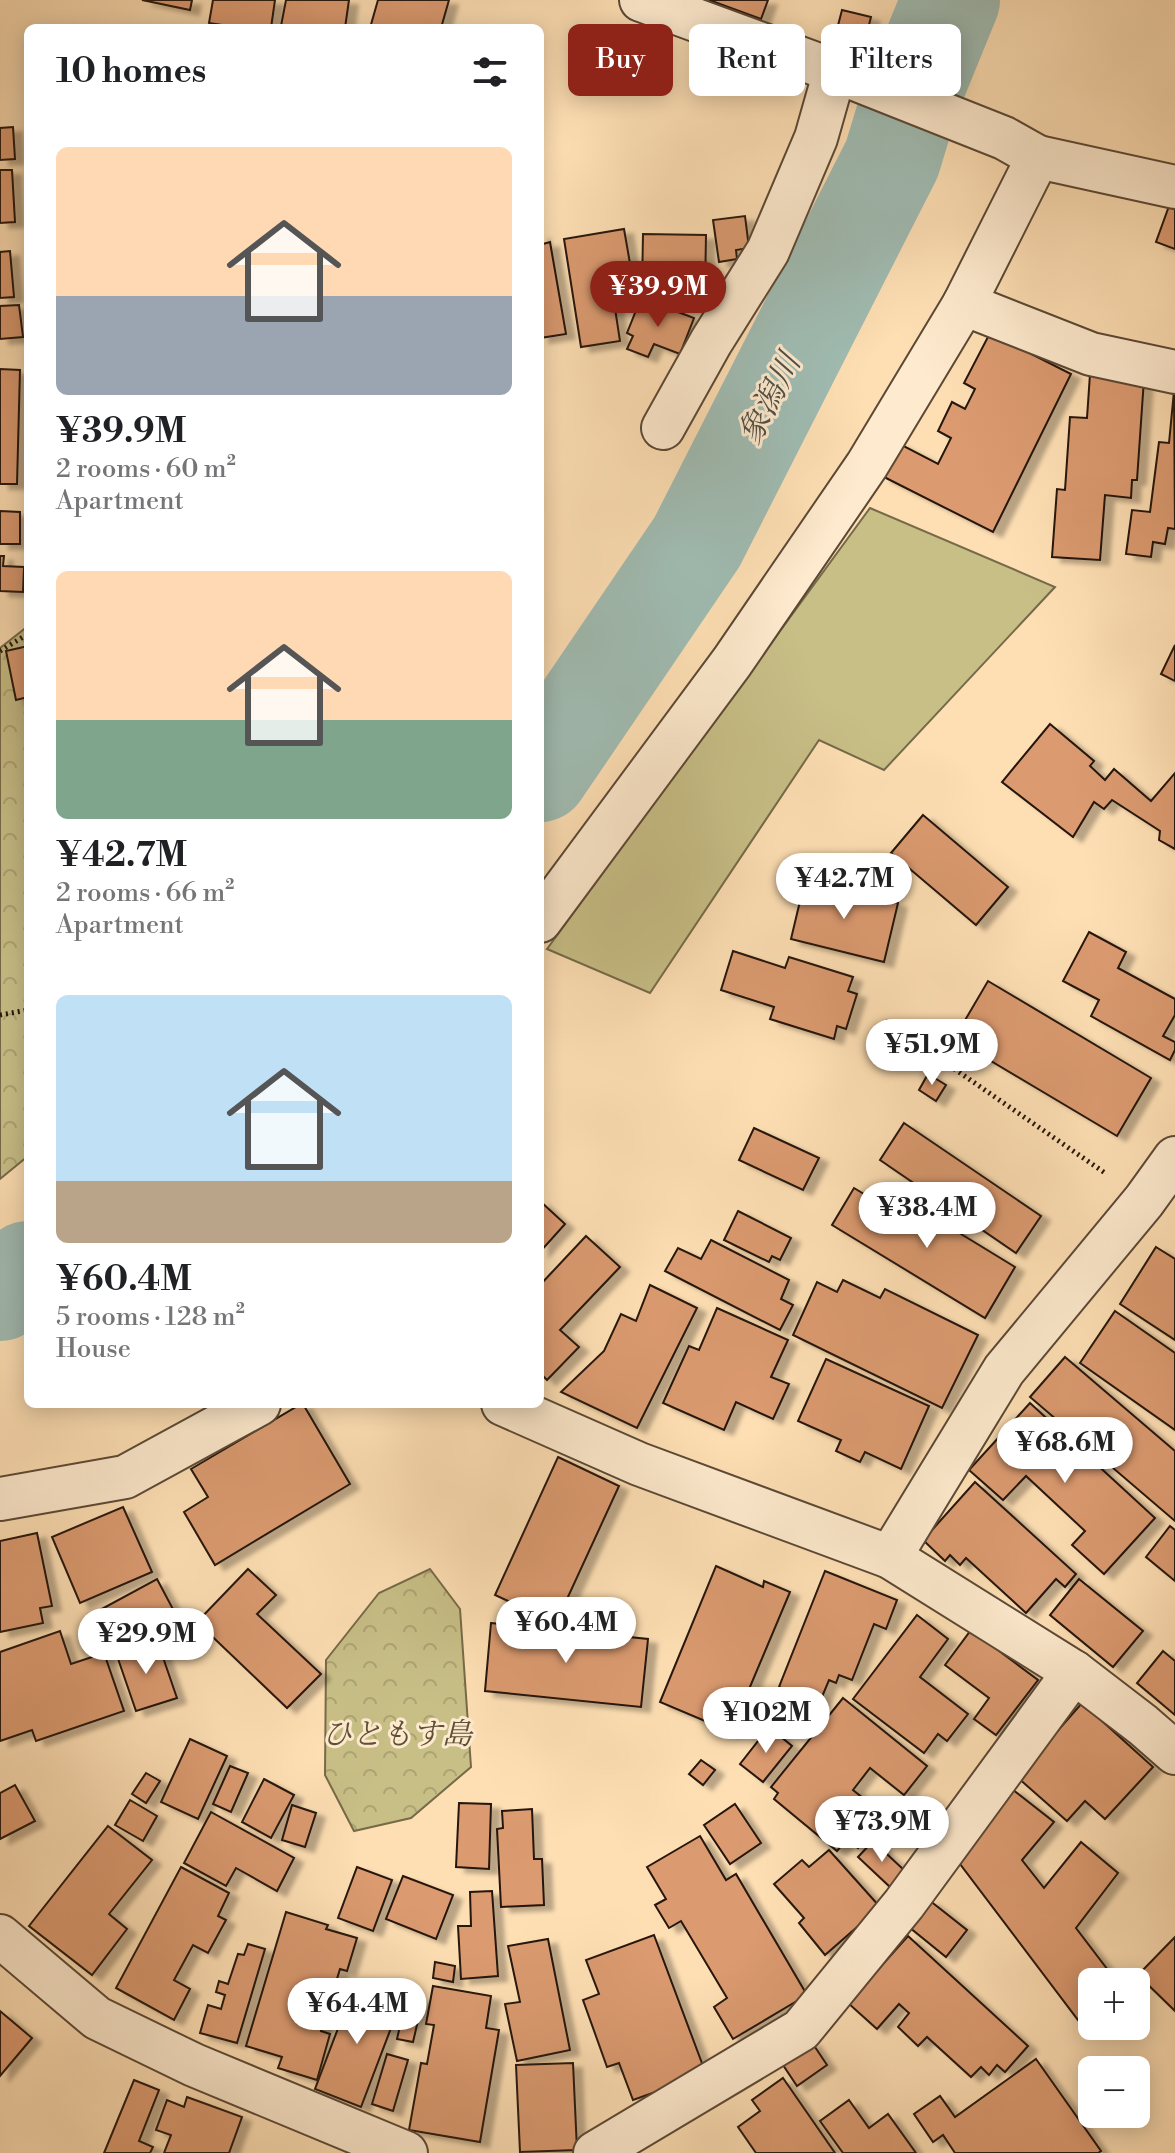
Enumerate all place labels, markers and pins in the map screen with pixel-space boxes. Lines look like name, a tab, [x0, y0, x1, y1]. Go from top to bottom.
pin: ¥39.9M	[593, 261, 723, 329]
pin: ¥42.7M	[779, 853, 909, 921]
pin: ¥51.9M	[867, 1019, 997, 1087]
pin: ¥38.4M	[862, 1182, 992, 1250]
pin: ¥68.6M	[1000, 1417, 1130, 1485]
pin: ¥60.4M	[501, 1597, 631, 1665]
pin: ¥29.9M	[81, 1608, 211, 1676]
pin: ¥102M	[710, 1687, 822, 1755]
pin: ¥73.9M	[817, 1796, 947, 1864]
pin: ¥64.4M	[292, 1978, 422, 2046]

